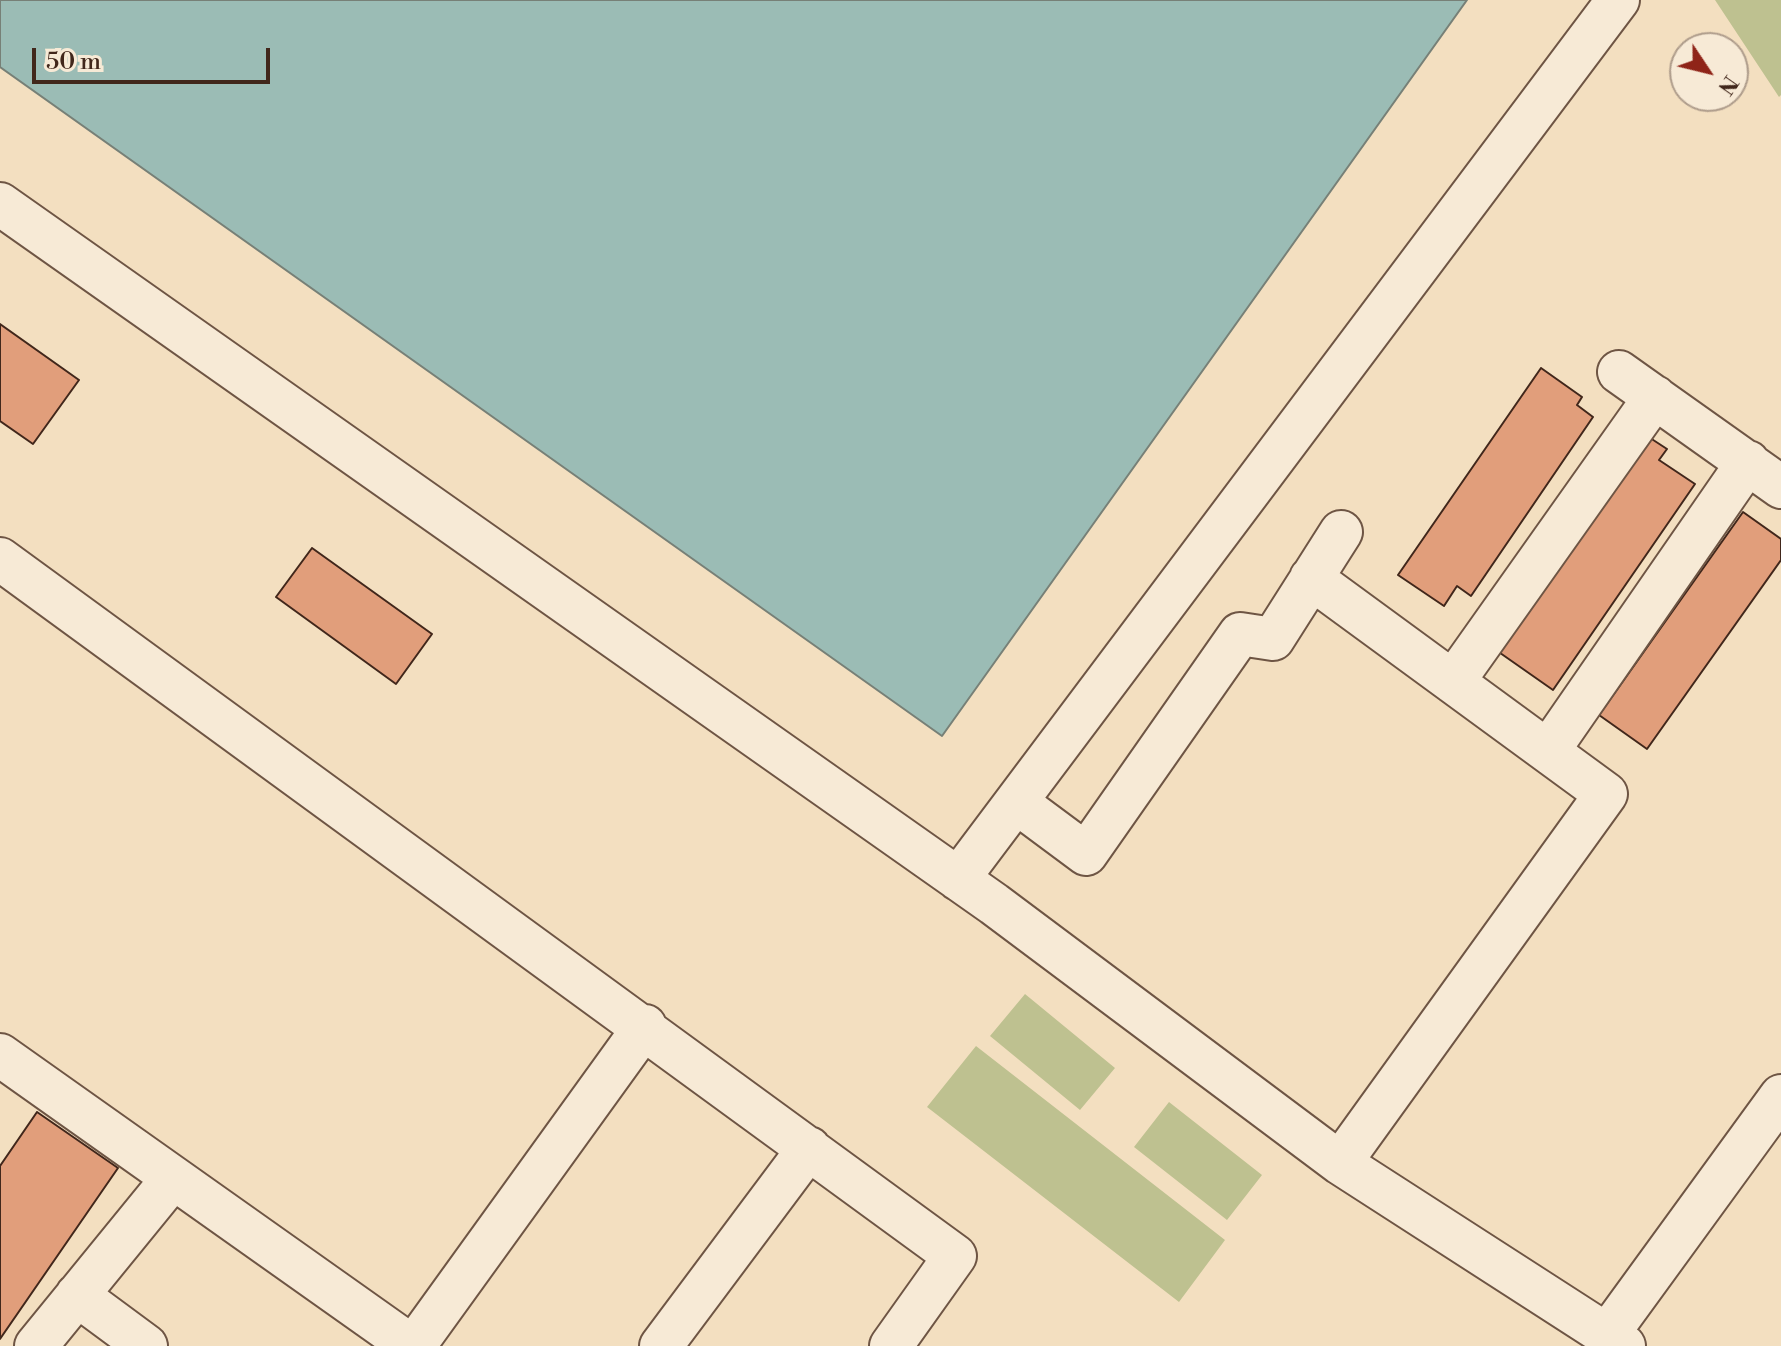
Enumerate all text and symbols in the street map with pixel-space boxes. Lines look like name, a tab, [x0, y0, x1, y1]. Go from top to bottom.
scale bar	[36, 32, 274, 82]
north arrow	[1669, 32, 1749, 112]
text: 50 m	[46, 47, 101, 77]
text: N	[1711, 70, 1743, 100]

